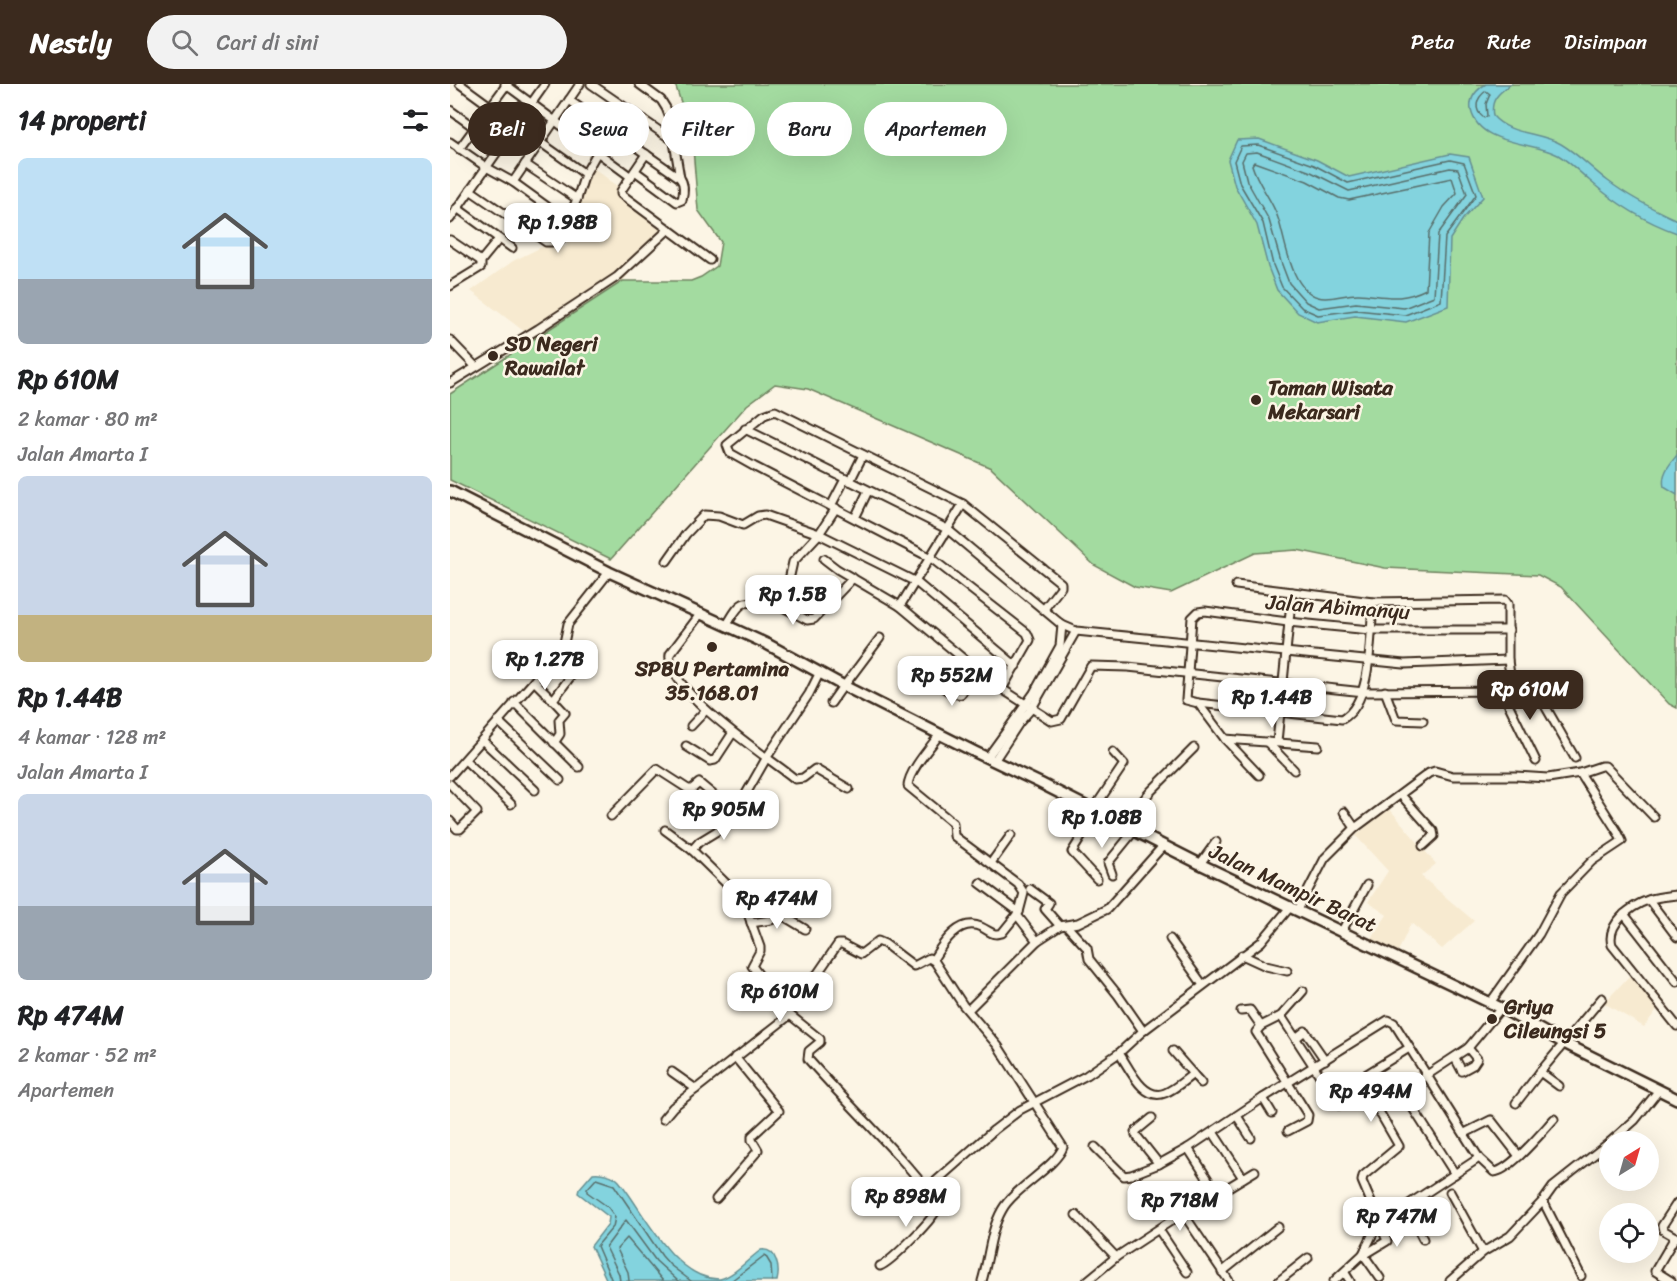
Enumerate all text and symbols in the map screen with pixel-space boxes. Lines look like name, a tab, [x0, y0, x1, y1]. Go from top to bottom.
search box	[147, 15, 567, 69]
text: Nestly	[30, 18, 111, 67]
text: Cari di sini	[216, 23, 318, 62]
text: Peta	[1411, 23, 1454, 61]
text: Rute	[1487, 23, 1531, 61]
text: Disimpan	[1564, 23, 1647, 61]
icon: search	[168, 26, 201, 59]
text: 14 properti	[18, 97, 146, 143]
chip: Beli	[468, 102, 546, 156]
chip: Sewa	[558, 102, 649, 156]
chip: Filter	[661, 102, 755, 156]
chip: Baru	[767, 102, 852, 156]
chip: Apartemen	[864, 102, 1007, 156]
icon: filters	[399, 104, 432, 137]
icon: home	[171, 197, 279, 305]
pin: Rp 1.98B	[496, 203, 620, 254]
text: Rp 1.98B	[518, 205, 598, 240]
place label: SD Negeri Rawailat	[504, 325, 599, 387]
marker: SD Negeri Rawailat	[486, 349, 500, 363]
text: Rp 610M	[18, 356, 119, 402]
place label: Taman Wisata Mekarsari	[1267, 369, 1394, 431]
marker: Taman Wisata Mekarsari	[1249, 393, 1263, 407]
text: 2 kamar · 80 m²	[18, 402, 158, 437]
text: Jalan Amarta I	[18, 437, 148, 472]
icon: home	[171, 515, 279, 623]
pin: Rp 1.5B	[738, 575, 848, 626]
text: Rp 1.5B	[759, 577, 827, 612]
street label: Jalan Abimanyu	[1264, 583, 1412, 631]
pin: Rp 1.27B	[483, 640, 607, 691]
marker: SPBU Pertamina 35.168.01	[705, 640, 719, 654]
text: Rp 1.27B	[506, 642, 584, 677]
place label: SPBU Pertamina 35.168.01	[634, 650, 789, 712]
pin: Rp 552M	[897, 656, 1007, 707]
text: Rp 552M	[912, 658, 992, 693]
pin: Rp 610M	[1475, 670, 1585, 721]
text: Rp 610M	[1491, 672, 1569, 707]
text: Rp 1.44B	[18, 674, 122, 720]
pin: Rp 1.44B	[1210, 678, 1334, 729]
text: Rp 1.44B	[1232, 680, 1312, 715]
text: 4 kamar · 128 m²	[18, 720, 166, 755]
text: Jalan Amarta I	[18, 755, 148, 790]
pin: Rp 905M	[669, 790, 779, 841]
text: Rp 905M	[683, 792, 765, 827]
pin: Rp 1.08B	[1040, 798, 1164, 849]
text: Rp 1.08B	[1062, 800, 1142, 835]
street label: Jalan Mampir Barat	[1202, 832, 1383, 944]
icon: home	[171, 833, 279, 941]
pin: Rp 474M	[722, 879, 832, 930]
text: Rp 474M	[736, 881, 818, 916]
pin: Rp 610M	[725, 972, 835, 1023]
text: Rp 610M	[741, 974, 819, 1009]
place label: Griya Cileungsi 5	[1503, 988, 1607, 1050]
text: Rp 474M	[18, 992, 124, 1038]
marker: Griya Cileungsi 5	[1485, 1012, 1499, 1026]
text: 2 kamar · 52 m²	[18, 1038, 157, 1073]
pin: Rp 494M	[1316, 1072, 1426, 1123]
text: Apartemen	[18, 1073, 114, 1108]
text: Rp 494M	[1330, 1074, 1412, 1109]
north arrow	[1599, 1131, 1659, 1191]
map controls	[1599, 1131, 1659, 1263]
pin: Rp 898M	[851, 1177, 961, 1228]
text: Rp 898M	[865, 1179, 947, 1214]
pin: Rp 718M	[1125, 1181, 1235, 1232]
text: Rp 718M	[1141, 1183, 1219, 1218]
pin: Rp 747M	[1342, 1197, 1452, 1248]
text: Rp 747M	[1357, 1199, 1437, 1234]
button: locate	[1599, 1203, 1659, 1263]

